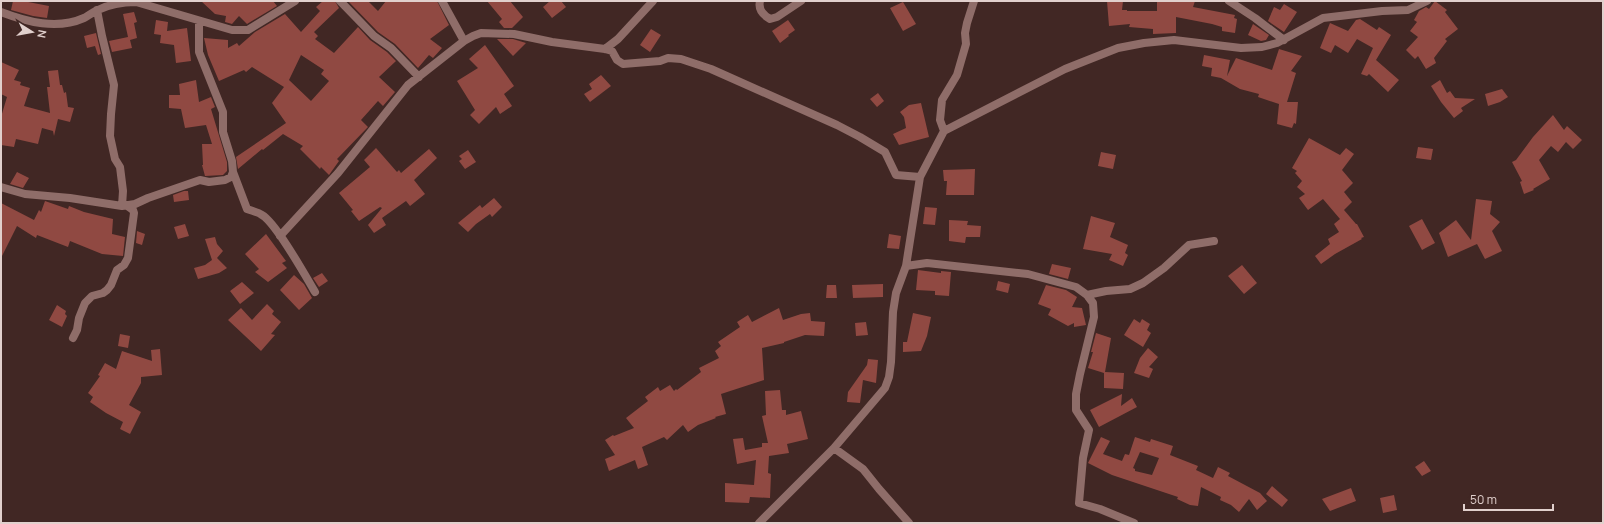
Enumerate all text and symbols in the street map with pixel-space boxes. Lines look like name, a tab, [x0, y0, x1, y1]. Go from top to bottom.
north arrow	[12, 12, 52, 52]
text: N	[34, 29, 50, 39]
scale bar	[1464, 486, 1553, 512]
text: 50 m	[1470, 491, 1497, 508]

